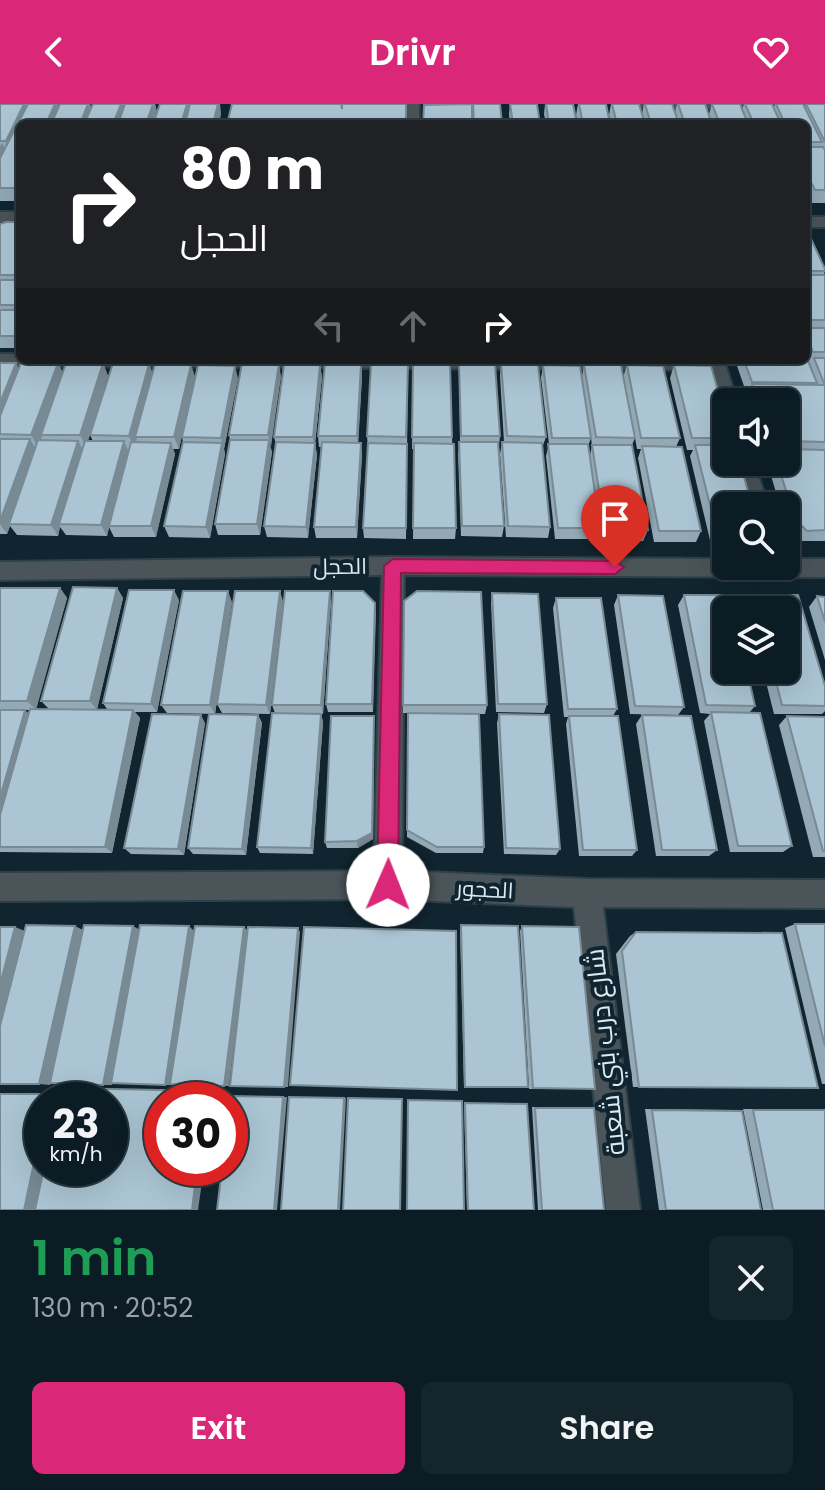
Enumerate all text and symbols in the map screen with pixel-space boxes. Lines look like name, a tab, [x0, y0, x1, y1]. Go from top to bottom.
text: Drivr	[369, 27, 456, 78]
icon: back	[32, 30, 76, 74]
icon: heart	[749, 30, 793, 74]
text: 80 m	[180, 130, 324, 209]
icon: right	[48, 152, 152, 256]
text: الحجل	[180, 213, 268, 264]
icon: left	[307, 304, 351, 348]
icon: ahead	[391, 304, 435, 348]
icon: right	[475, 304, 519, 348]
map controls	[712, 388, 800, 684]
button: sound	[712, 388, 800, 476]
pin	[581, 485, 649, 567]
button: search	[712, 492, 800, 580]
icon: arrive	[593, 497, 637, 541]
street label: الحجل	[313, 551, 367, 582]
button: layers	[712, 596, 800, 684]
position arrow	[346, 843, 430, 927]
street label: الحجور	[454, 872, 514, 906]
street label: شارع درب بني شعبة	[576, 947, 637, 1157]
speed limit sign: 30	[144, 1082, 248, 1186]
text: 23	[52, 1096, 100, 1152]
text: km/h	[49, 1140, 103, 1168]
text: 1 min	[32, 1225, 156, 1292]
button: close	[709, 1236, 793, 1320]
text: 130 m · 20:52	[32, 1290, 193, 1326]
button: Exit	[32, 1382, 405, 1474]
button: Share	[421, 1382, 793, 1474]

